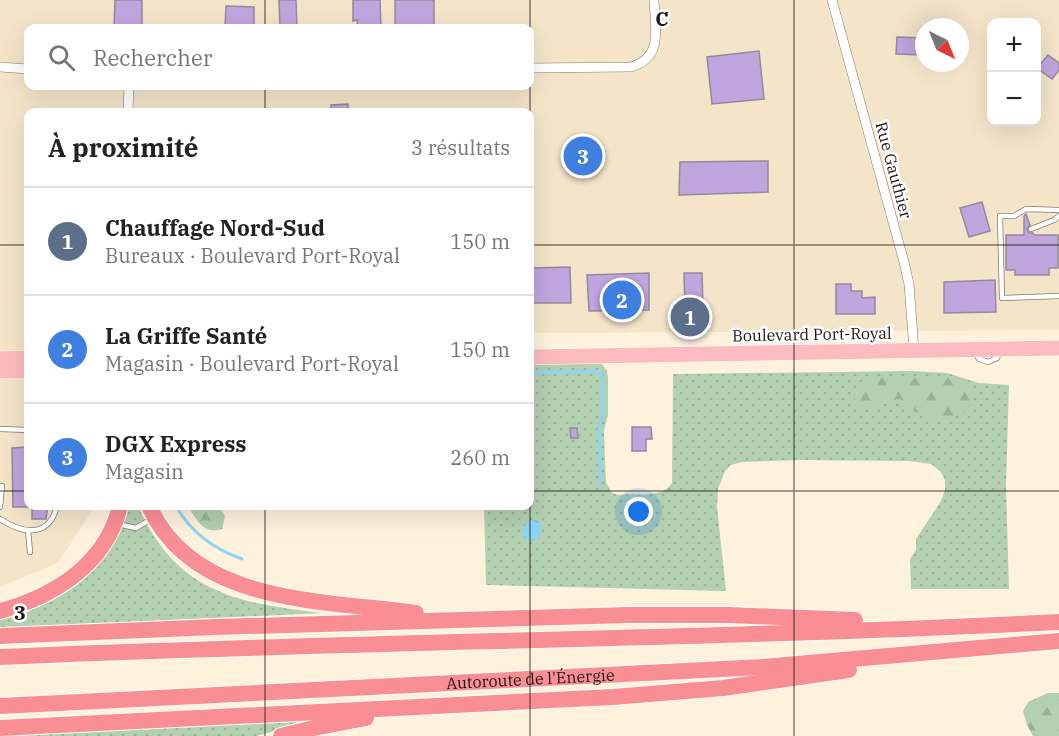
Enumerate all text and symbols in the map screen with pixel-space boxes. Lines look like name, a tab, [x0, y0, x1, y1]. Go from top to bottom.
text: C	[655, 5, 669, 32]
north arrow	[915, 18, 969, 72]
map controls	[987, 18, 1041, 126]
button: +	[987, 18, 1041, 72]
search box	[24, 24, 534, 90]
icon: search	[45, 41, 78, 74]
text: Rechercher	[93, 43, 212, 72]
button: −	[987, 72, 1041, 126]
street label: Rue Gauthier	[871, 119, 917, 221]
text: À proximité	[48, 130, 199, 164]
text: 3 résultats	[411, 134, 510, 161]
pin: 3	[564, 134, 602, 178]
text: Chauffage Nord-Sud	[105, 213, 325, 242]
text: 1	[62, 228, 74, 255]
text: 150 m	[450, 228, 510, 255]
text: Bureaux · Boulevard Port-Royal	[105, 242, 400, 269]
pin: 2	[602, 278, 642, 322]
pin: 1	[670, 294, 710, 340]
text: La Griffe Santé	[105, 321, 267, 350]
street label: Boulevard Port-Royal	[732, 323, 892, 345]
text: 2	[62, 336, 74, 363]
text: 150 m	[450, 336, 510, 363]
text: Magasin · Boulevard Port-Royal	[105, 350, 399, 377]
text: DGX Express	[105, 429, 247, 458]
text: 3	[62, 444, 74, 471]
text: 260 m	[450, 444, 510, 471]
text: Magasin	[105, 458, 184, 485]
your location	[624, 497, 653, 526]
text: 3	[14, 599, 26, 626]
street label: Autoroute de l'Énergie	[446, 665, 615, 693]

